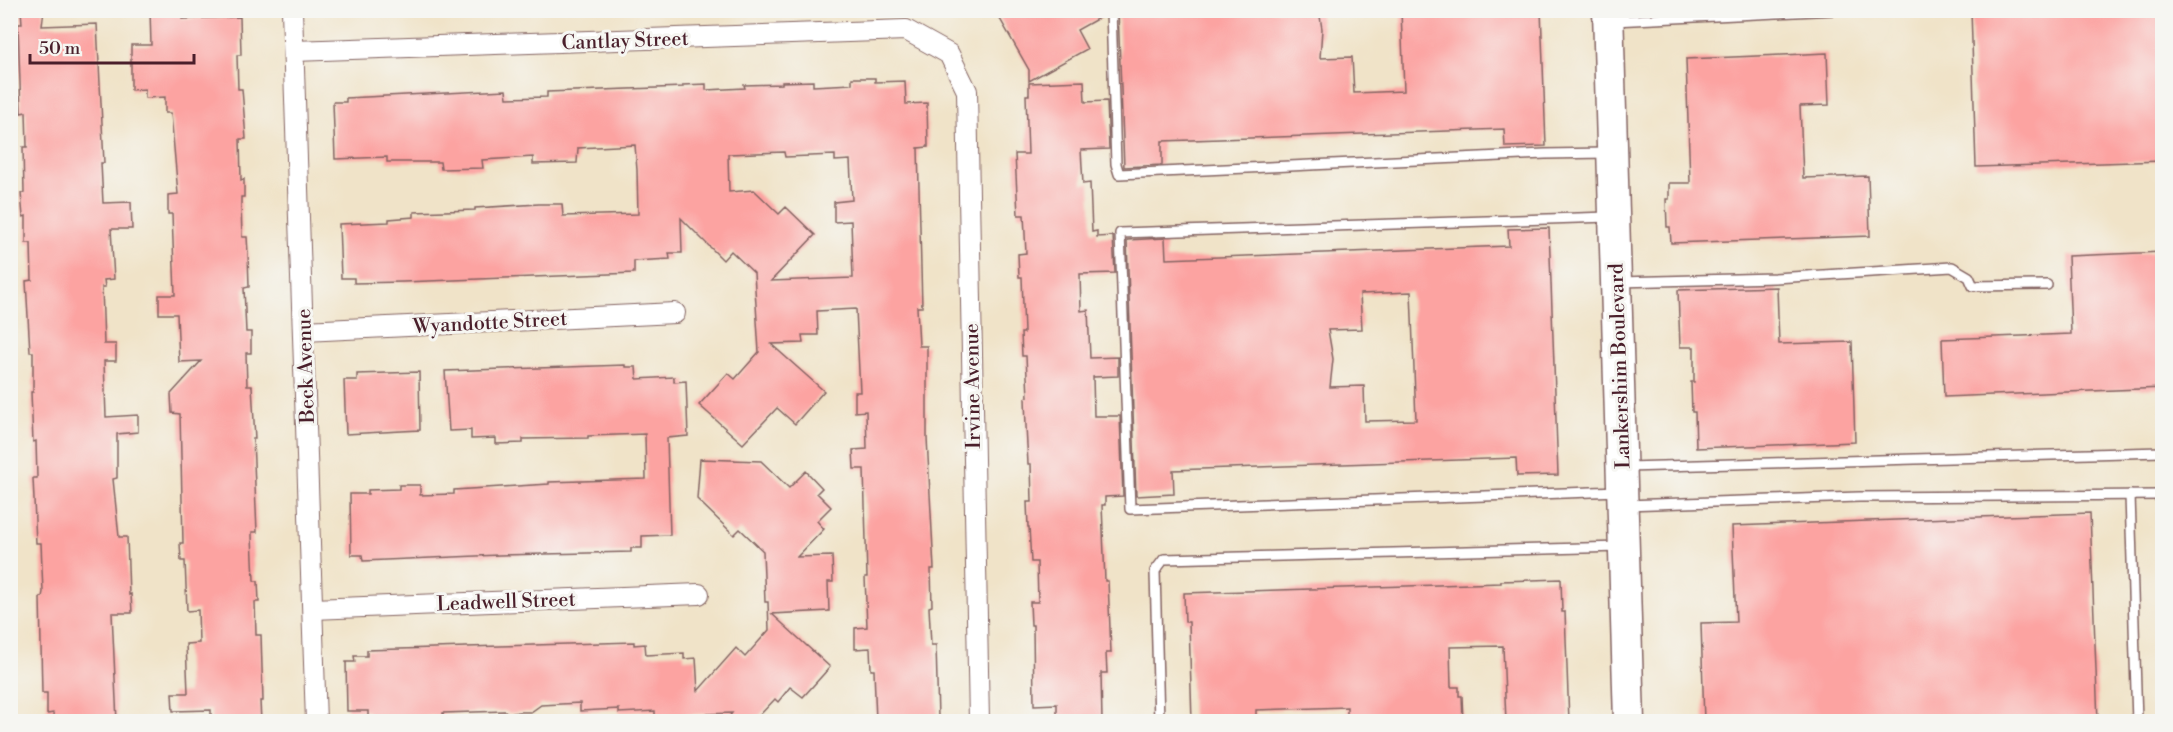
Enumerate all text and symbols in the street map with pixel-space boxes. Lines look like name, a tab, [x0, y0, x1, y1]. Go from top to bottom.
scale bar	[30, 27, 194, 65]
street label: Cantlay Street	[561, 27, 689, 56]
text: 50 m	[39, 37, 81, 60]
street label: Lankershim Boulevard	[1604, 262, 1637, 469]
street label: Wyandotte Street	[411, 307, 568, 340]
street label: Beck Avenue	[292, 308, 321, 425]
street label: Irvine Avenue	[960, 323, 987, 449]
street label: Leadwell Street	[436, 588, 576, 617]

